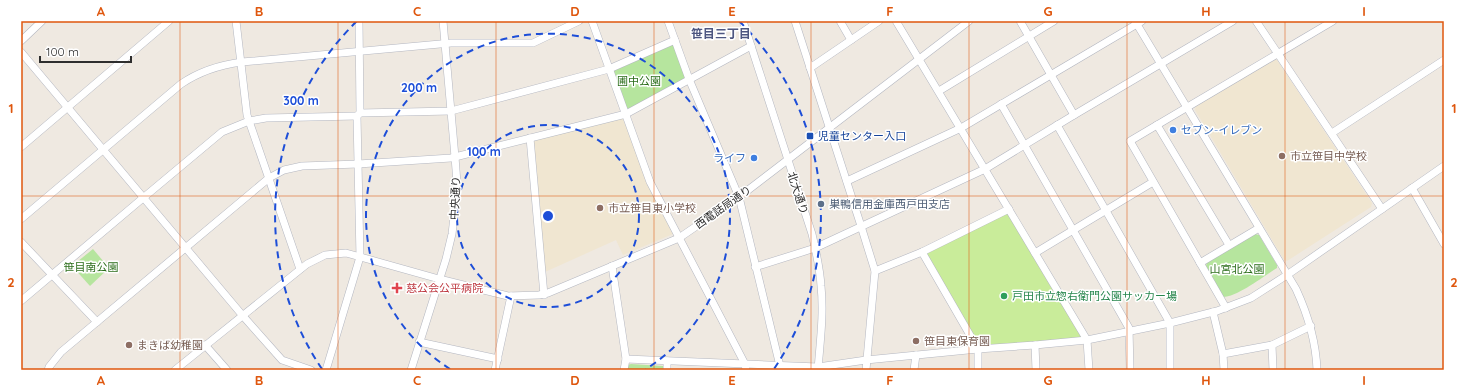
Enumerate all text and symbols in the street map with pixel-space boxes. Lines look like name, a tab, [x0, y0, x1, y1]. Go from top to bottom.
text: A	[97, 3, 106, 19]
text: B	[255, 3, 263, 19]
text: C	[413, 3, 421, 19]
text: D	[570, 3, 580, 19]
text: E	[728, 3, 736, 19]
text: F	[886, 3, 894, 19]
text: G	[1043, 3, 1053, 19]
text: H	[1201, 3, 1211, 19]
text: I	[1362, 3, 1366, 19]
district label: 笹目三丁目	[691, 26, 751, 41]
scale bar	[40, 38, 131, 64]
text: 100 m	[46, 44, 79, 59]
park label: 圃中公園	[617, 74, 661, 88]
text: 200 m	[401, 80, 437, 95]
text: 300 m	[283, 93, 319, 108]
text: 1	[8, 100, 14, 116]
text: 1	[1451, 100, 1457, 116]
place label: セブン-イレブン	[1181, 123, 1262, 137]
marker: セブン-イレブン	[1168, 125, 1178, 135]
place label: 児童センター入口	[818, 129, 906, 143]
marker: 児童センター入口	[805, 131, 815, 141]
text: 100 m	[467, 144, 501, 159]
place label: 市立笹目中学校	[1290, 149, 1367, 163]
place label: ライフ	[713, 151, 746, 165]
marker: 市立笹目中学校	[1277, 151, 1287, 161]
marker: ライフ	[749, 153, 759, 163]
street label: 北大通り	[785, 170, 811, 216]
street label: 中央通り	[447, 176, 463, 220]
street label: 西電話局通り	[692, 182, 754, 232]
place label: 巣鴨信用金庫西戸田支店	[829, 197, 950, 211]
marker: 巣鴨信用金庫西戸田支店	[816, 199, 826, 209]
place label: 市立笹目東小学校	[608, 201, 696, 215]
marker: 市立笹目東小学校	[595, 203, 605, 213]
centre of rings	[541, 209, 555, 223]
park label: 笹目南公園	[64, 260, 119, 274]
park label: 山宮北公園	[1210, 262, 1265, 276]
text: 2	[7, 274, 15, 290]
text: 2	[1450, 274, 1458, 290]
place label: 慈公会公平病院	[406, 281, 483, 295]
marker: 慈公会公平病院	[391, 282, 403, 294]
place label: 戸田市立惣右衛門公園サッカー場	[1012, 289, 1177, 303]
marker: 戸田市立惣右衛門公園サッカー場	[999, 291, 1009, 301]
place label: 笹目東保育園	[924, 334, 990, 348]
marker: 笹目東保育園	[911, 336, 921, 346]
place label: まきば幼稚園	[137, 338, 203, 352]
marker: まきば幼稚園	[124, 340, 134, 350]
text: A	[97, 372, 106, 388]
text: B	[255, 372, 263, 388]
text: C	[413, 372, 421, 388]
text: D	[570, 372, 580, 388]
text: E	[728, 372, 736, 388]
text: F	[886, 372, 894, 388]
text: G	[1043, 372, 1053, 388]
text: H	[1201, 372, 1211, 388]
text: I	[1362, 372, 1366, 388]

